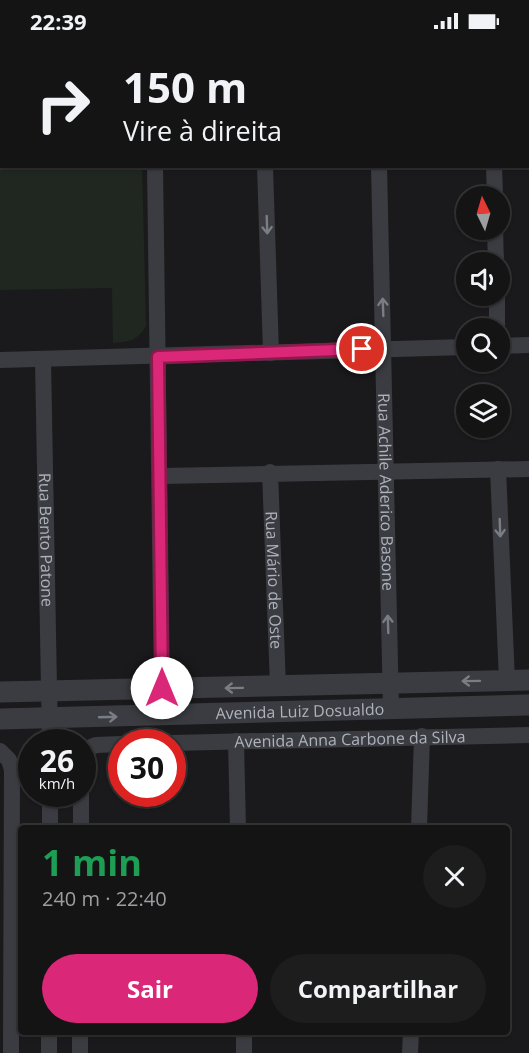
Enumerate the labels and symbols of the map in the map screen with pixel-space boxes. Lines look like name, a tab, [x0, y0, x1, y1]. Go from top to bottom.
north arrow	[456, 186, 510, 240]
one-way arrow	[261, 214, 273, 234]
one-way arrow	[378, 297, 389, 317]
pin	[336, 323, 387, 374]
street label: Rua Achile Aderico Basone	[373, 393, 399, 591]
street label: Rua Bento Patone	[34, 473, 59, 607]
street label: Rua Mário de Oste	[260, 511, 288, 649]
one-way arrow	[495, 517, 506, 537]
one-way arrow	[383, 614, 394, 634]
position arrow	[130, 656, 194, 720]
one-way arrow	[461, 676, 481, 687]
one-way arrow	[224, 682, 244, 694]
street label: Avenida Luiz Dosualdo	[215, 698, 385, 724]
one-way arrow	[98, 712, 118, 723]
street label: Avenida Anna Carbone da Silva	[234, 725, 466, 753]
speed limit sign: 30	[108, 729, 186, 807]

